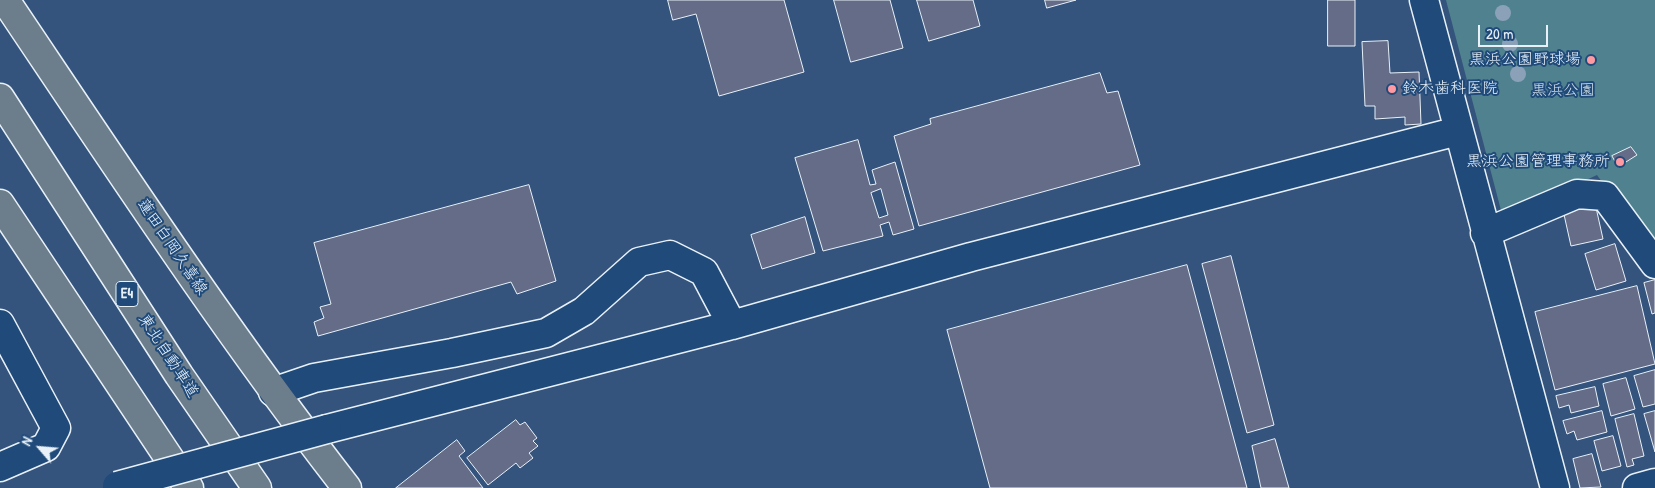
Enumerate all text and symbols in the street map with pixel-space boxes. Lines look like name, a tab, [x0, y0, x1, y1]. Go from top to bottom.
scale bar	[1480, 15, 1550, 47]
text: 20 m	[1486, 23, 1513, 44]
place label: 黒浜公園野球場	[1469, 50, 1581, 70]
marker: 黒浜公園野球場	[1585, 54, 1597, 66]
place label: 鈴木歯科医院	[1402, 79, 1498, 99]
park label: 黒浜公園	[1531, 81, 1595, 101]
marker: 鈴木歯科医院	[1386, 83, 1398, 95]
place label: 黒浜公園管理事務所	[1466, 152, 1610, 172]
marker: 黒浜公園管理事務所	[1614, 156, 1626, 168]
street label: 蓮田白岡久喜線	[133, 195, 211, 299]
road number: E4	[116, 282, 138, 306]
street label: 東北自動車道	[134, 311, 202, 401]
north arrow	[15, 423, 65, 473]
text: N	[16, 433, 36, 449]

